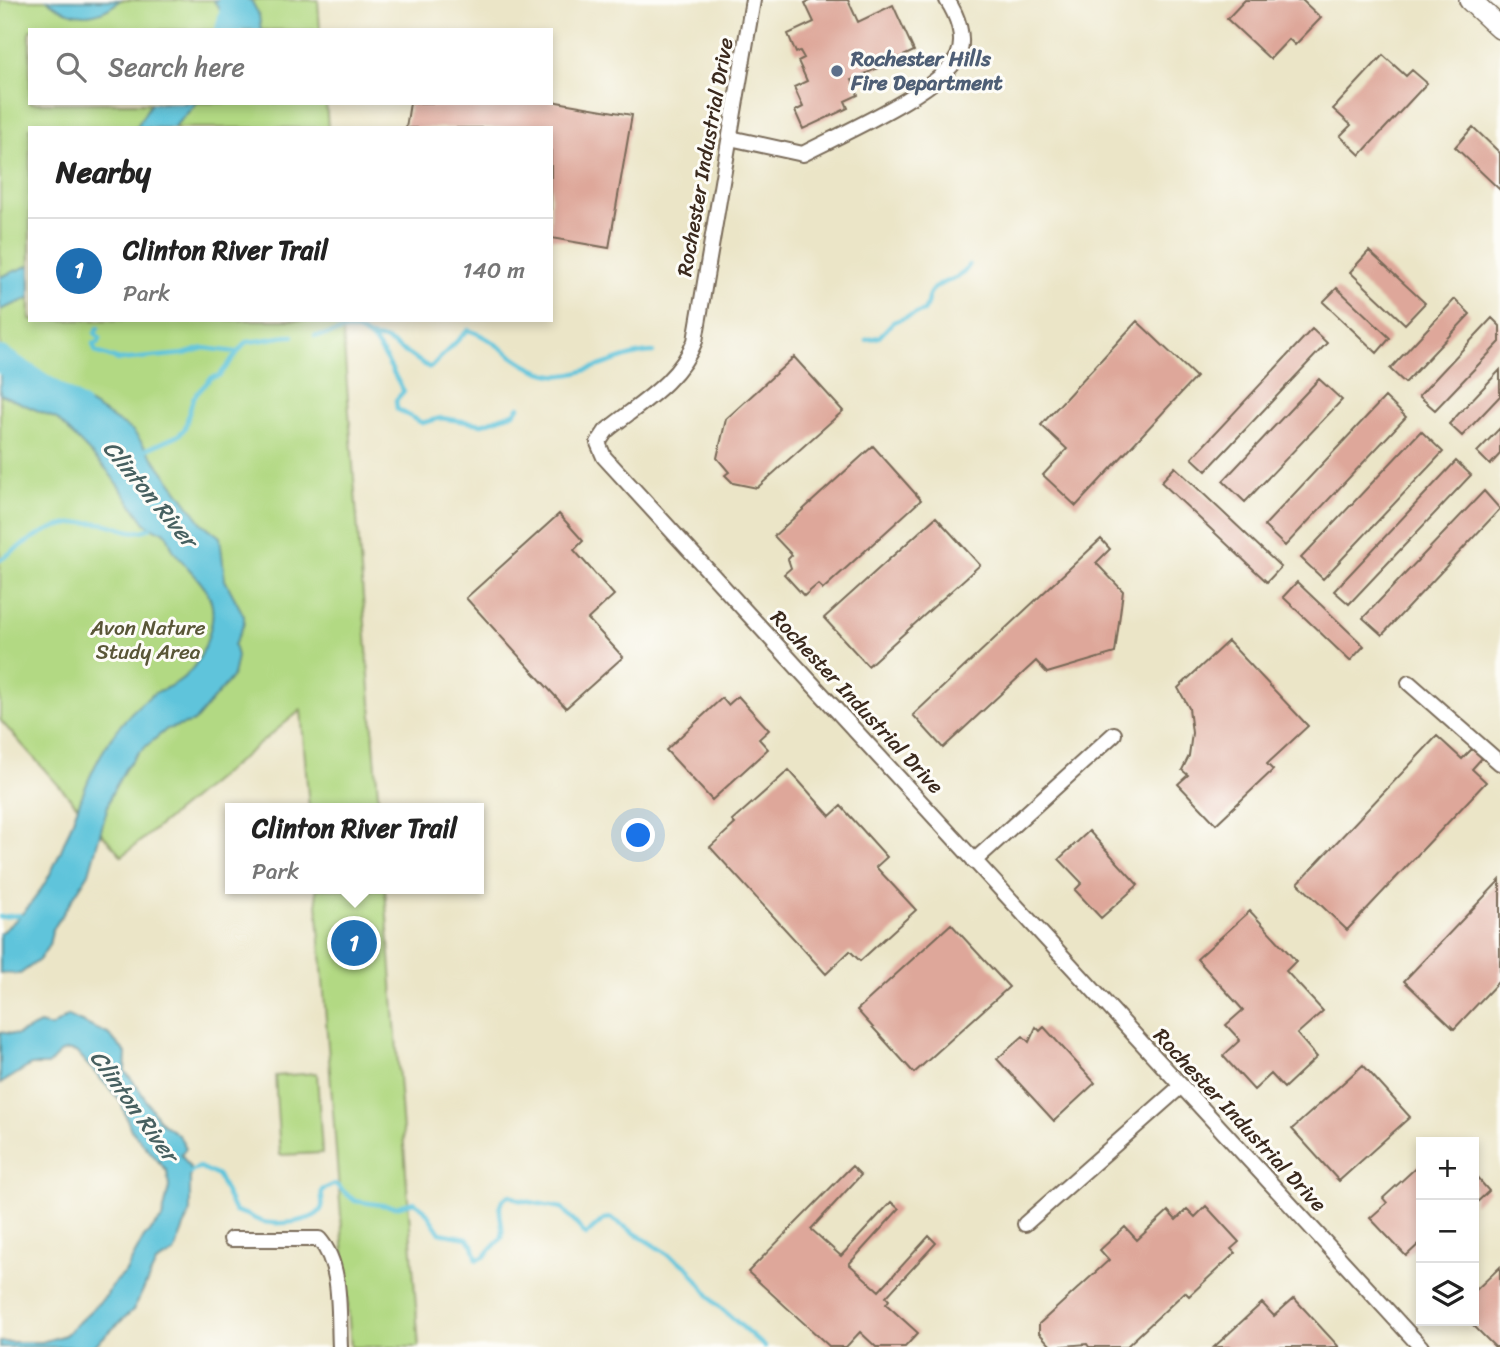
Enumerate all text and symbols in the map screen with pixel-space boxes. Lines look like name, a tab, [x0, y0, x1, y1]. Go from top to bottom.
search box	[28, 28, 553, 105]
street label: Rochester Industrial Drive	[665, 34, 745, 279]
place label: Rochester Hills Fire Department	[850, 40, 1004, 102]
text: Search here	[108, 44, 245, 90]
icon: search	[52, 48, 90, 86]
marker: Rochester Hills Fire Department	[829, 63, 845, 79]
text: Nearby	[56, 145, 151, 199]
text: Clinton River Trail	[123, 227, 328, 273]
text: 1	[74, 250, 84, 291]
text: 140 m	[463, 250, 525, 291]
text: Park	[123, 273, 170, 314]
water label: Clinton River	[92, 431, 210, 560]
street label: Rochester Industrial Drive	[761, 601, 953, 804]
park label: Avon Nature Study Area	[89, 609, 206, 671]
popup	[225, 803, 484, 894]
text: Clinton River Trail	[252, 805, 457, 851]
your location	[621, 818, 655, 852]
text: Park	[252, 851, 299, 892]
pin: 1	[331, 917, 377, 969]
street label: Rochester Industrial Drive	[1144, 1019, 1336, 1222]
water label: Clinton River	[79, 1041, 191, 1174]
map controls	[1416, 1137, 1479, 1326]
button: +	[1416, 1137, 1479, 1200]
button: −	[1416, 1200, 1479, 1263]
button: layers	[1416, 1263, 1479, 1326]

